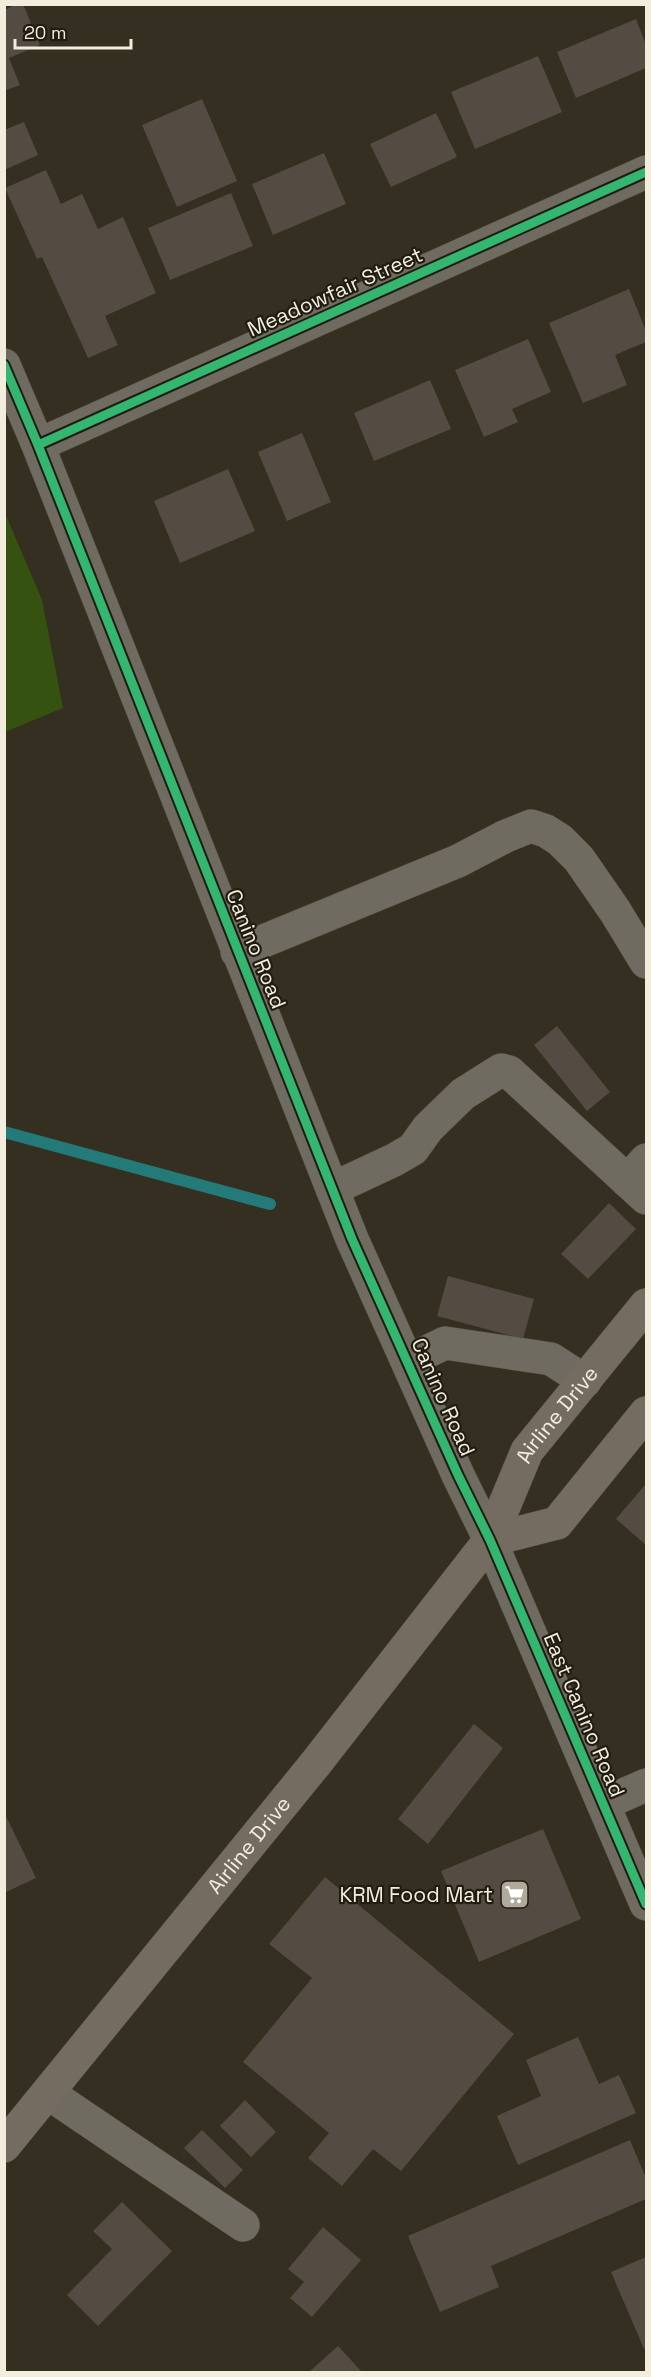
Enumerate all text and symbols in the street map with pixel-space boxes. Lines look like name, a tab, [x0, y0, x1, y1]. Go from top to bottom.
scale bar	[15, 12, 130, 50]
text: 20 m	[24, 21, 67, 44]
street label: Meadowfair Street	[243, 241, 427, 342]
street label: Canino Road	[220, 885, 293, 1012]
street label: Canino Road	[405, 1334, 481, 1460]
street label: Airline Drive	[509, 1360, 604, 1467]
street label: East Canino Road	[538, 1628, 631, 1801]
street label: Airline Drive	[201, 1791, 296, 1899]
supermarket icon: KRM Food Mart	[498, 1879, 530, 1911]
place label: KRM Food Mart	[339, 1881, 493, 1908]

